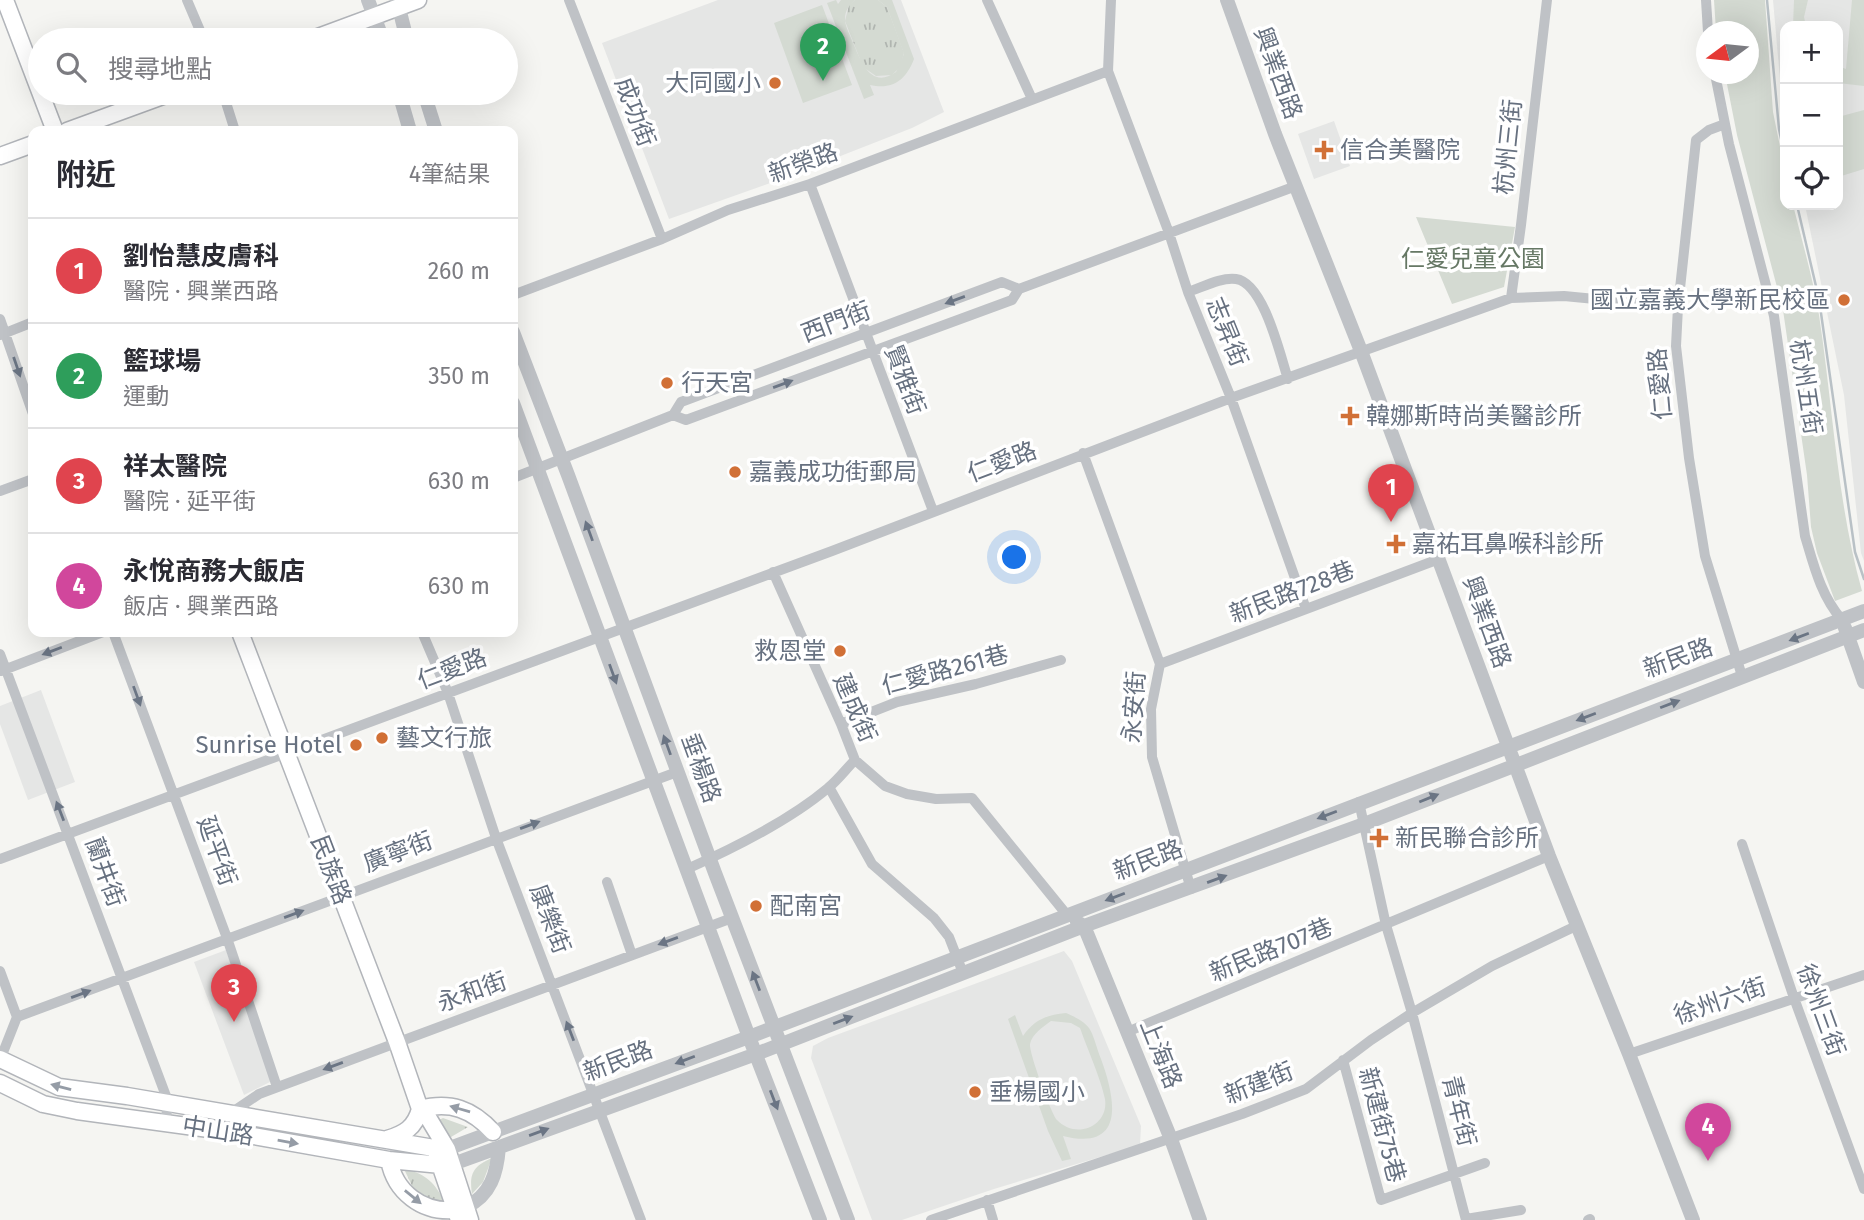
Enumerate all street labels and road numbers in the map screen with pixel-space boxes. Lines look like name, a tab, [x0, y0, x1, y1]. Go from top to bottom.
street label: 興業西路	[1248, 23, 1308, 123]
street label: 成功街	[609, 73, 661, 151]
street label: 杭州三街	[1489, 98, 1527, 196]
street label: 新榮路	[764, 138, 842, 188]
street label: 志昇街	[1201, 293, 1253, 371]
street label: 西門街	[797, 296, 875, 348]
street label: 杭州五街	[1785, 337, 1827, 437]
street label: 賢雅街	[879, 341, 931, 419]
street label: 仁愛路	[1643, 347, 1677, 421]
street label: 仁愛路	[963, 436, 1041, 488]
street label: 新民路728巷	[1226, 555, 1358, 629]
street label: 興業西路	[1457, 572, 1517, 672]
street label: 新民路	[1639, 633, 1717, 683]
street label: 仁愛路261巷	[879, 640, 1011, 700]
street label: 仁愛路	[413, 643, 491, 695]
street label: 建成街	[828, 669, 882, 747]
street label: 永安街	[1118, 670, 1150, 744]
street label: 垂楊路	[676, 729, 726, 807]
street label: 延平街	[192, 812, 242, 890]
street label: 廣寧街	[359, 826, 437, 878]
street label: 民族路	[305, 831, 357, 909]
street label: 蘭井街	[80, 833, 130, 911]
street label: 新民路	[1109, 834, 1187, 886]
street label: 康樂街	[524, 880, 576, 958]
street label: 新民路707巷	[1206, 913, 1336, 987]
street label: 徐州三街	[1791, 960, 1851, 1060]
street label: 永和街	[433, 967, 511, 1017]
street label: 徐州六街	[1670, 972, 1770, 1030]
street label: 上海路	[1135, 1015, 1187, 1093]
street label: 新民路	[579, 1035, 657, 1087]
street label: 新建街	[1220, 1057, 1298, 1109]
street label: 新建街75巷	[1353, 1064, 1411, 1186]
street label: 青年街	[1437, 1073, 1481, 1149]
street label: 中山路	[180, 1112, 256, 1150]

